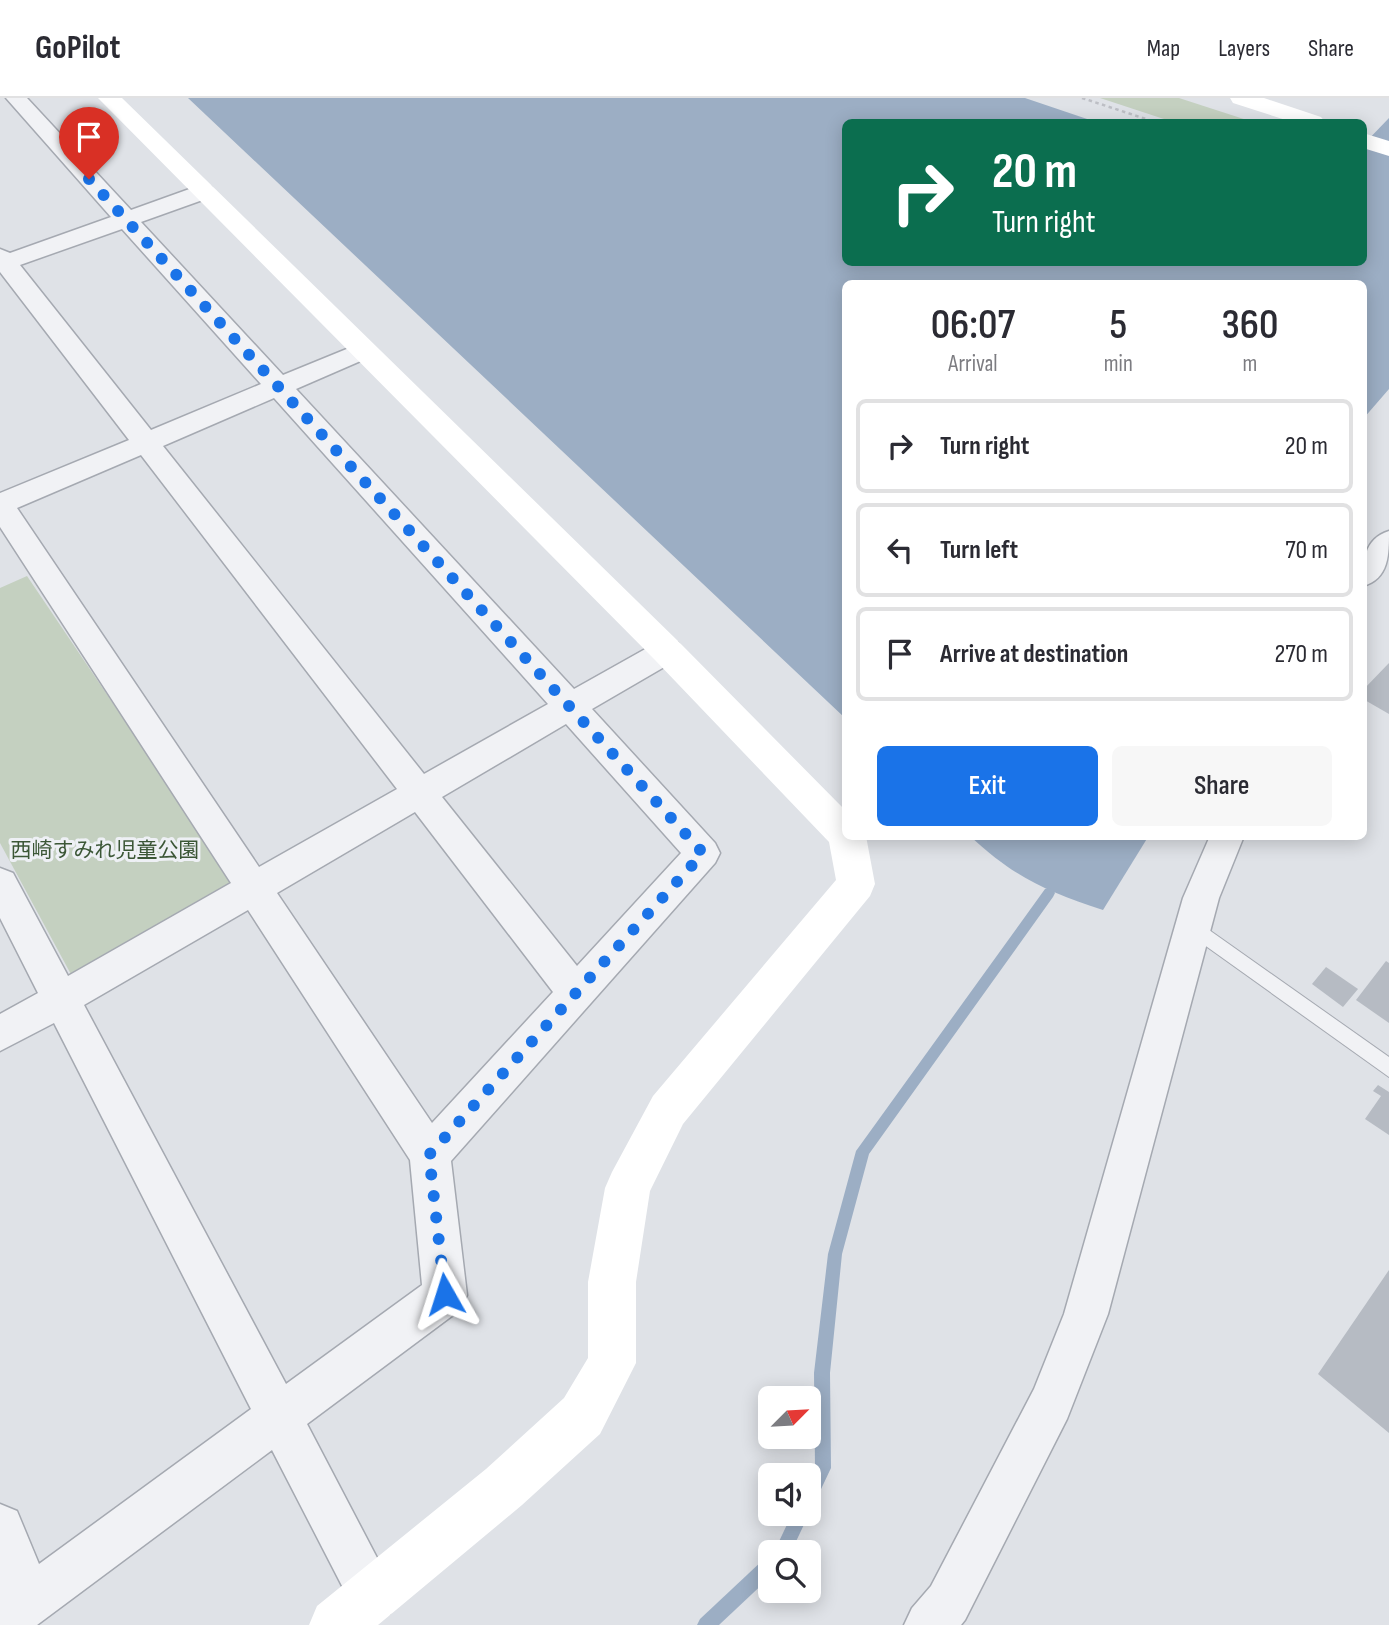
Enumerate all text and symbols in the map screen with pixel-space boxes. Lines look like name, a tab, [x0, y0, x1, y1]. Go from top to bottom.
text: GoPilot	[35, 28, 120, 68]
text: Map	[1147, 34, 1180, 63]
text: Layers	[1218, 34, 1270, 63]
text: Share	[1308, 34, 1354, 63]
pin	[59, 107, 119, 179]
icon: arrive	[70, 118, 108, 156]
text: 20 m	[992, 143, 1077, 202]
icon: right	[877, 147, 968, 238]
text: Turn right	[992, 203, 1096, 242]
text: 06:07	[931, 300, 1015, 351]
text: 5	[1109, 300, 1127, 351]
text: 360	[1221, 300, 1278, 351]
text: Arrival	[948, 350, 998, 378]
text: min	[1104, 350, 1133, 378]
text: m	[1242, 350, 1257, 378]
icon: right	[881, 427, 919, 465]
text: Turn right	[940, 431, 1029, 462]
text: 20 m	[1285, 431, 1328, 462]
icon: left	[881, 531, 919, 569]
text: Turn left	[940, 535, 1018, 566]
text: 70 m	[1285, 535, 1328, 566]
icon: arrive	[881, 635, 919, 673]
text: Arrive at destination	[940, 639, 1128, 670]
text: 270 m	[1275, 639, 1328, 670]
button: Exit	[877, 746, 1098, 826]
button: Share	[1112, 746, 1332, 826]
park label: 西崎すみれ児童公園	[11, 838, 200, 863]
position arrow	[408, 1257, 482, 1331]
north arrow	[758, 1386, 821, 1449]
map controls	[758, 1386, 821, 1603]
button: sound	[758, 1463, 821, 1526]
button: search	[758, 1540, 821, 1603]

